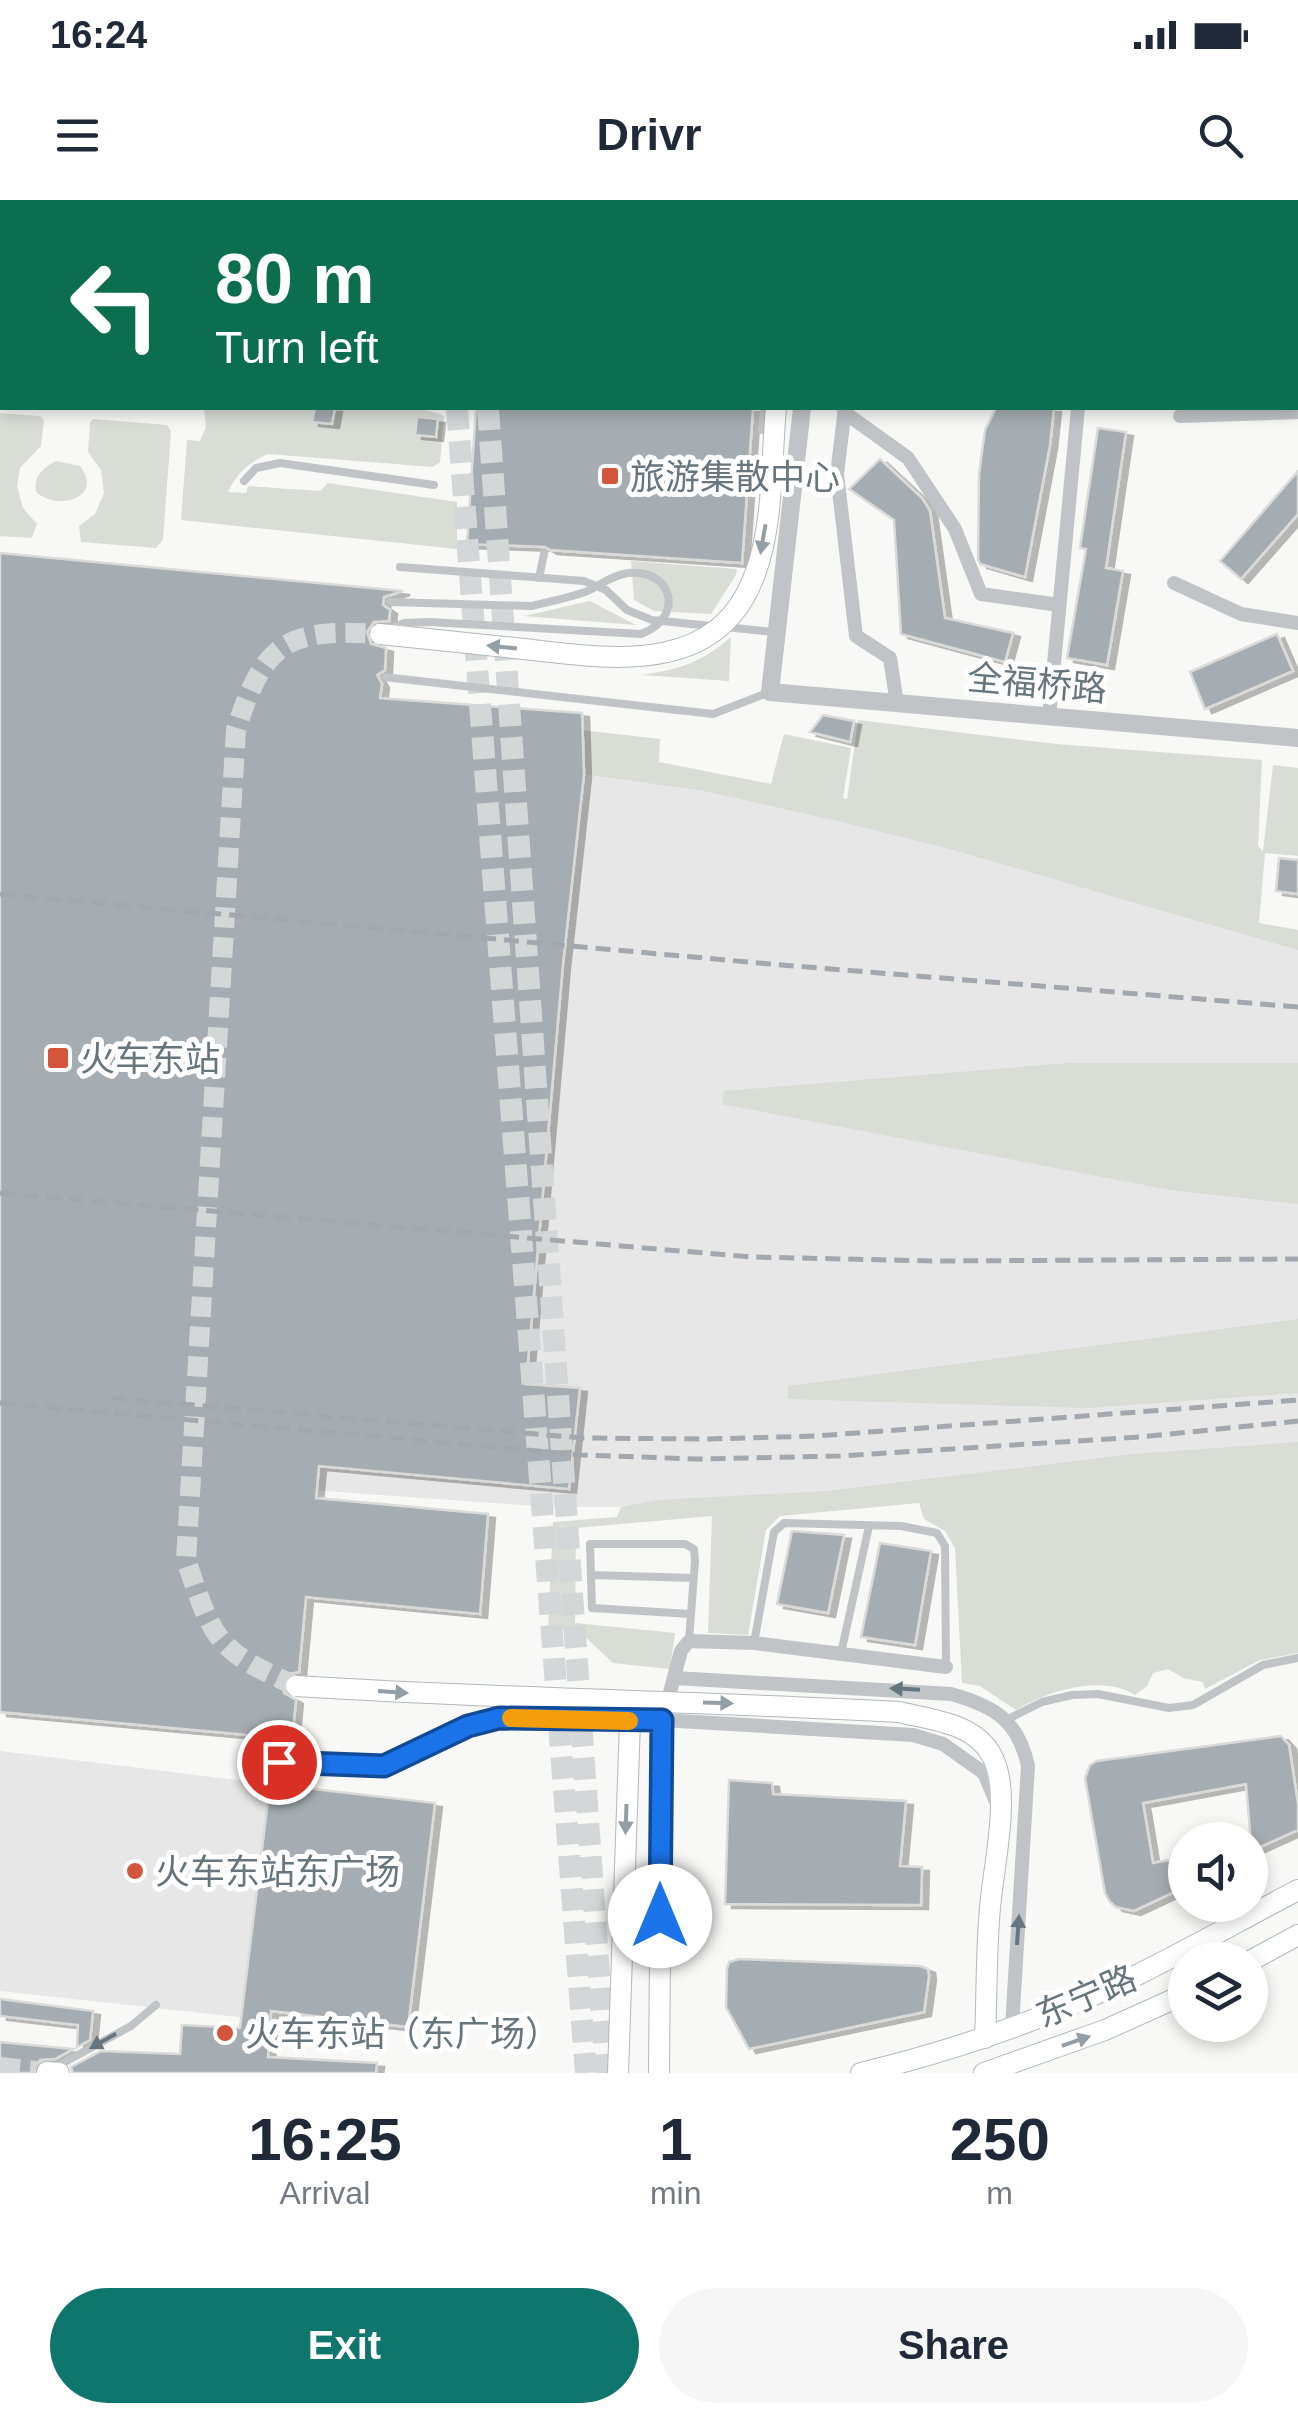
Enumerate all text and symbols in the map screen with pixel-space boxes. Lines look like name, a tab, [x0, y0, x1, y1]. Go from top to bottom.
text: 16:24	[50, 14, 147, 56]
icon: menu	[50, 108, 105, 163]
icon: search	[1193, 108, 1248, 163]
text: Drivr	[596, 109, 702, 160]
icon: left	[50, 240, 180, 370]
text: 80 m	[215, 240, 375, 318]
text: Turn left	[215, 322, 378, 373]
place label: 旅游集散中心	[630, 457, 840, 496]
marker: 旅游集散中心	[599, 465, 621, 487]
one-way arrow	[755, 524, 771, 556]
one-way arrow	[486, 639, 517, 655]
street label: 全福桥路	[966, 657, 1108, 709]
place label: 火车东站	[80, 1039, 220, 1078]
marker: 火车东站	[45, 1045, 71, 1071]
one-way arrow	[888, 1681, 920, 1697]
one-way arrow	[378, 1684, 410, 1700]
one-way arrow	[702, 1695, 734, 1711]
pin	[237, 1720, 322, 1805]
icon: arrive	[252, 1735, 307, 1790]
one-way arrow	[618, 1803, 634, 1835]
map controls	[1168, 1822, 1268, 2042]
button: sound	[1168, 1822, 1268, 1922]
place label: 火车东站东广场	[155, 1852, 400, 1891]
marker: 火车东站东广场	[124, 1860, 146, 1882]
position arrow	[608, 1864, 712, 1968]
one-way arrow	[1010, 1914, 1026, 1945]
button: layers	[1168, 1942, 1268, 2042]
street label: 东宁路	[1030, 1958, 1142, 2034]
place label: 火车东站（东广场）	[245, 2014, 560, 2053]
marker: 火车东站（东广场）	[214, 2022, 236, 2044]
one-way arrow	[89, 2032, 117, 2049]
one-way arrow	[1062, 2032, 1092, 2047]
text: 16:25	[248, 2106, 402, 2173]
text: 1	[659, 2106, 692, 2173]
text: 250	[950, 2106, 1050, 2173]
text: Arrival	[280, 2175, 370, 2211]
text: min	[650, 2175, 701, 2211]
text: m	[986, 2175, 1013, 2211]
button: Exit	[50, 2288, 639, 2403]
button: Share	[659, 2288, 1248, 2403]

